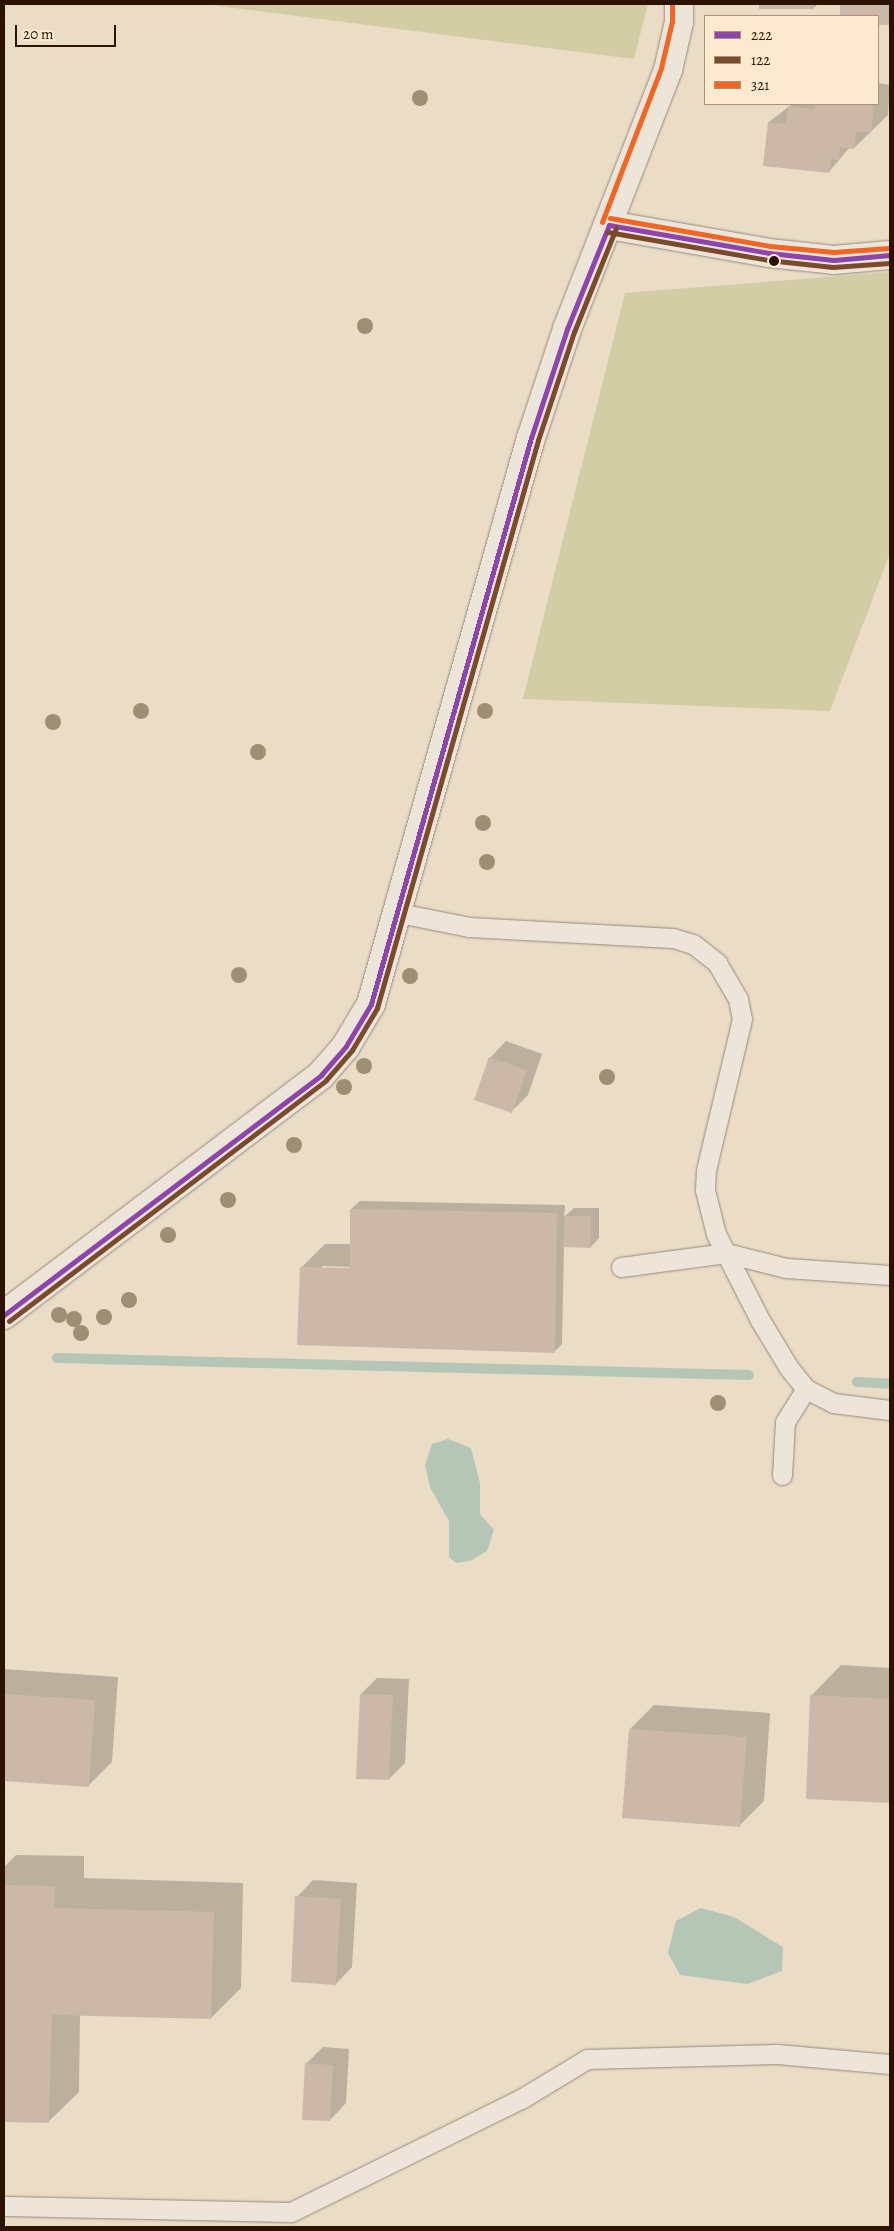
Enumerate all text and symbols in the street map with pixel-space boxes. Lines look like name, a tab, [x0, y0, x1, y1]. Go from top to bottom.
scale bar	[18, 15, 119, 47]
legend	[704, 15, 879, 105]
text: 20 m	[23, 24, 54, 44]
text: 222	[751, 25, 772, 45]
text: 122	[751, 50, 770, 70]
text: 321	[751, 75, 770, 95]
unlabelled marker	[769, 256, 779, 266]

